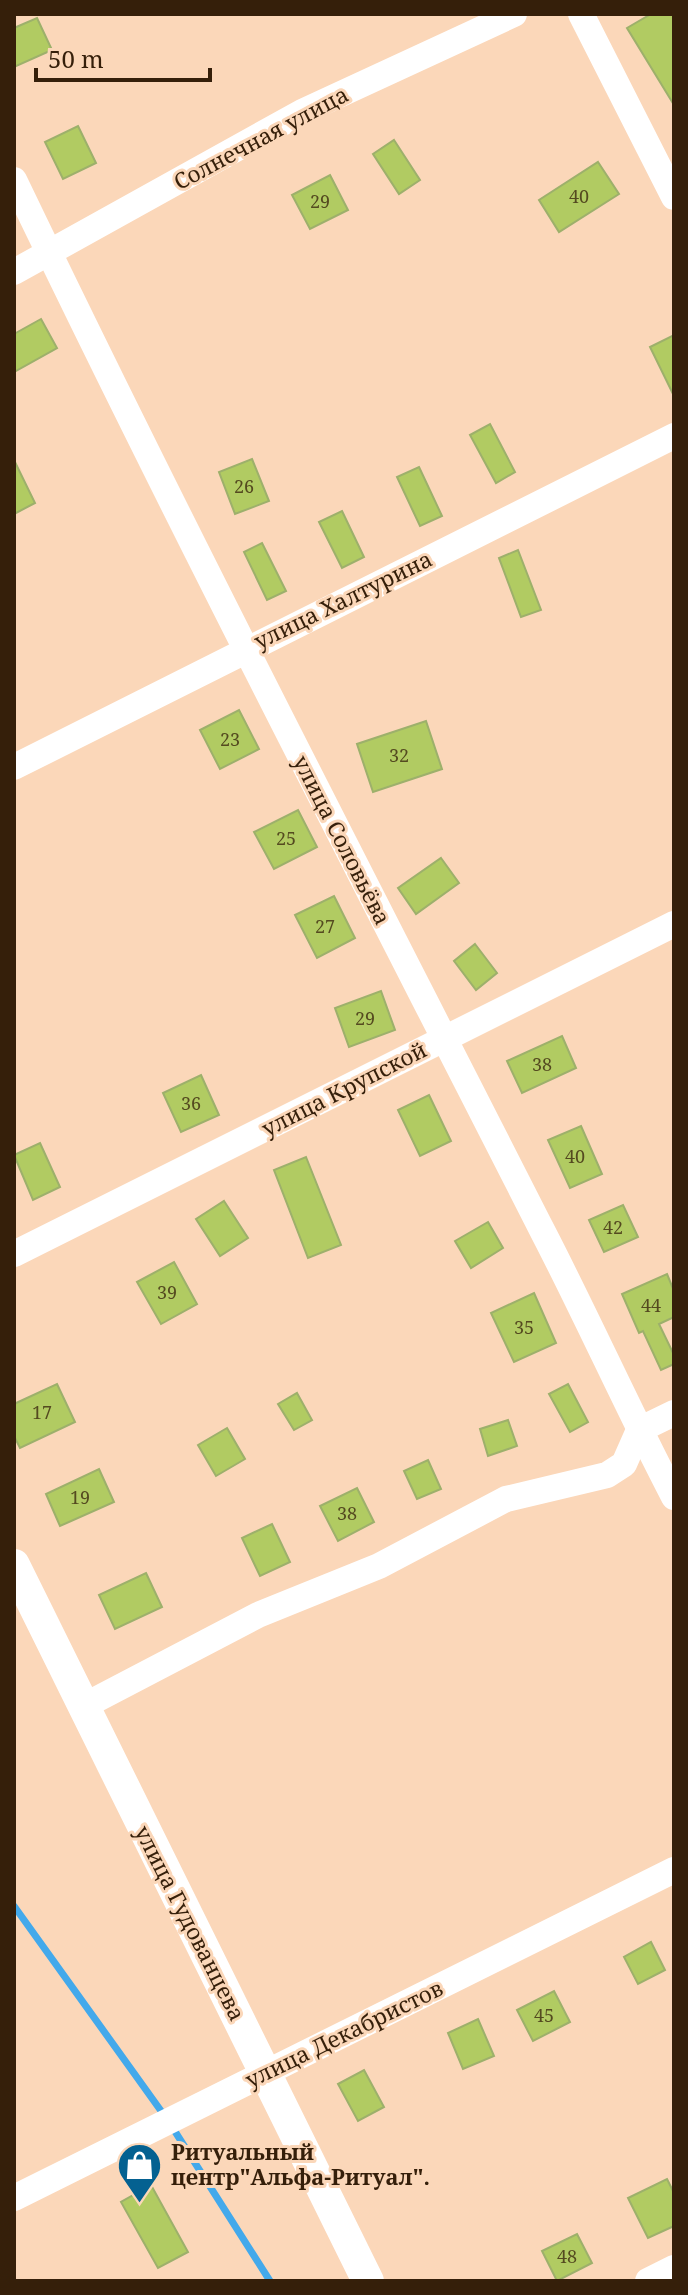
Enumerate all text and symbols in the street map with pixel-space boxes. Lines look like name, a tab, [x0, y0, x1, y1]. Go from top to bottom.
scale bar	[36, 32, 210, 82]
text: 50 m	[48, 42, 104, 75]
street label: Солнечная улица	[168, 78, 353, 196]
house number: 40	[569, 184, 589, 208]
house number: 29	[310, 189, 330, 213]
house number: 26	[234, 474, 254, 498]
street label: улица Халтурина	[249, 543, 437, 655]
house number: 23	[220, 727, 240, 751]
house number: 32	[389, 743, 409, 767]
street label: улица Соловьёва	[287, 750, 399, 929]
house number: 25	[276, 826, 296, 850]
house number: 27	[315, 914, 335, 938]
house number: 29	[355, 1006, 375, 1030]
street label: улица Крупской	[256, 1034, 431, 1143]
house number: 38	[532, 1052, 552, 1076]
house number: 36	[181, 1091, 201, 1115]
house number: 40	[565, 1144, 585, 1168]
house number: 42	[603, 1215, 623, 1239]
house number: 39	[157, 1280, 177, 1304]
house number: 44	[641, 1293, 661, 1317]
house number: 35	[514, 1315, 534, 1339]
house number: 17	[32, 1400, 52, 1424]
house number: 19	[70, 1485, 90, 1509]
house number: 38	[337, 1501, 357, 1525]
street label: улица Гудованцева	[129, 1820, 253, 2025]
street label: улица Декабристов	[240, 1972, 447, 2094]
house number: 45	[534, 2003, 554, 2027]
place label: Ритуальный центр"Альфа-Ритуал".	[171, 2136, 430, 2191]
shop icon: Ритуальный центр"Альфа-Ритуал".	[116, 2141, 164, 2204]
house number: 48	[557, 2244, 577, 2268]

